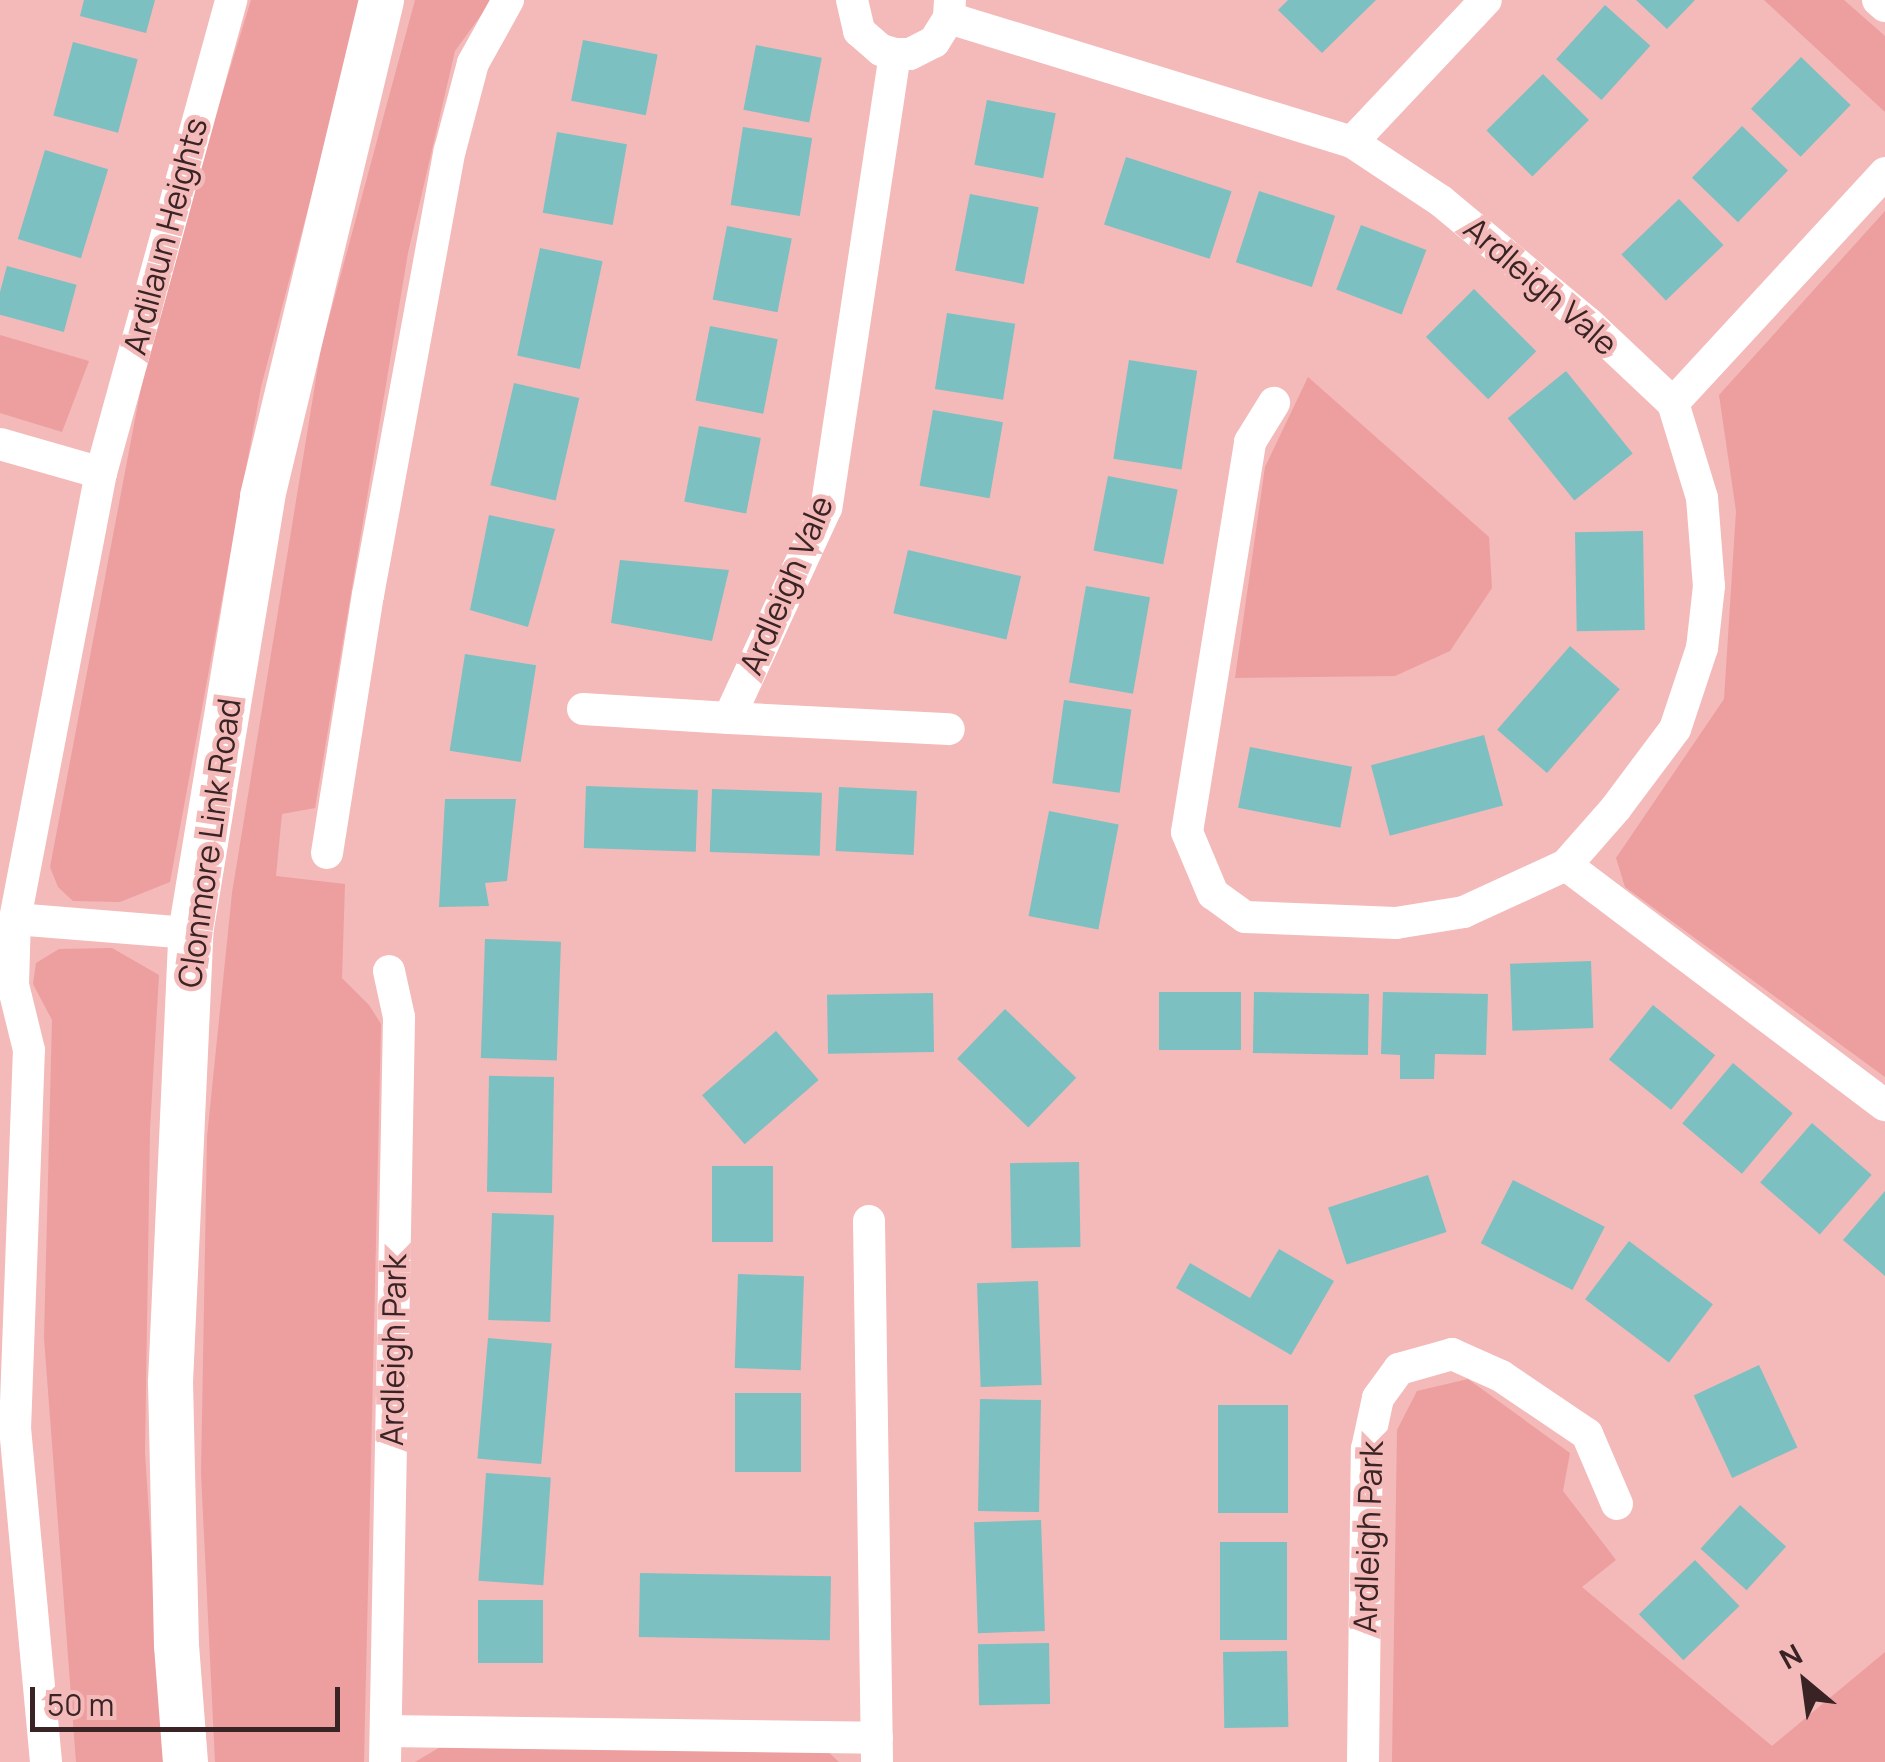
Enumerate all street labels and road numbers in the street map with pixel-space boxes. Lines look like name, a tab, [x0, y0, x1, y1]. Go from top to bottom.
street label: Ardilaun Heights	[115, 114, 215, 358]
street label: Ardleigh Vale	[1457, 209, 1625, 363]
street label: Ardleigh Vale	[731, 490, 841, 680]
street label: Clonmore Link Road	[170, 696, 248, 990]
street label: Ardleigh Park	[372, 1254, 414, 1446]
street label: Ardleigh Park	[1345, 1440, 1391, 1634]

